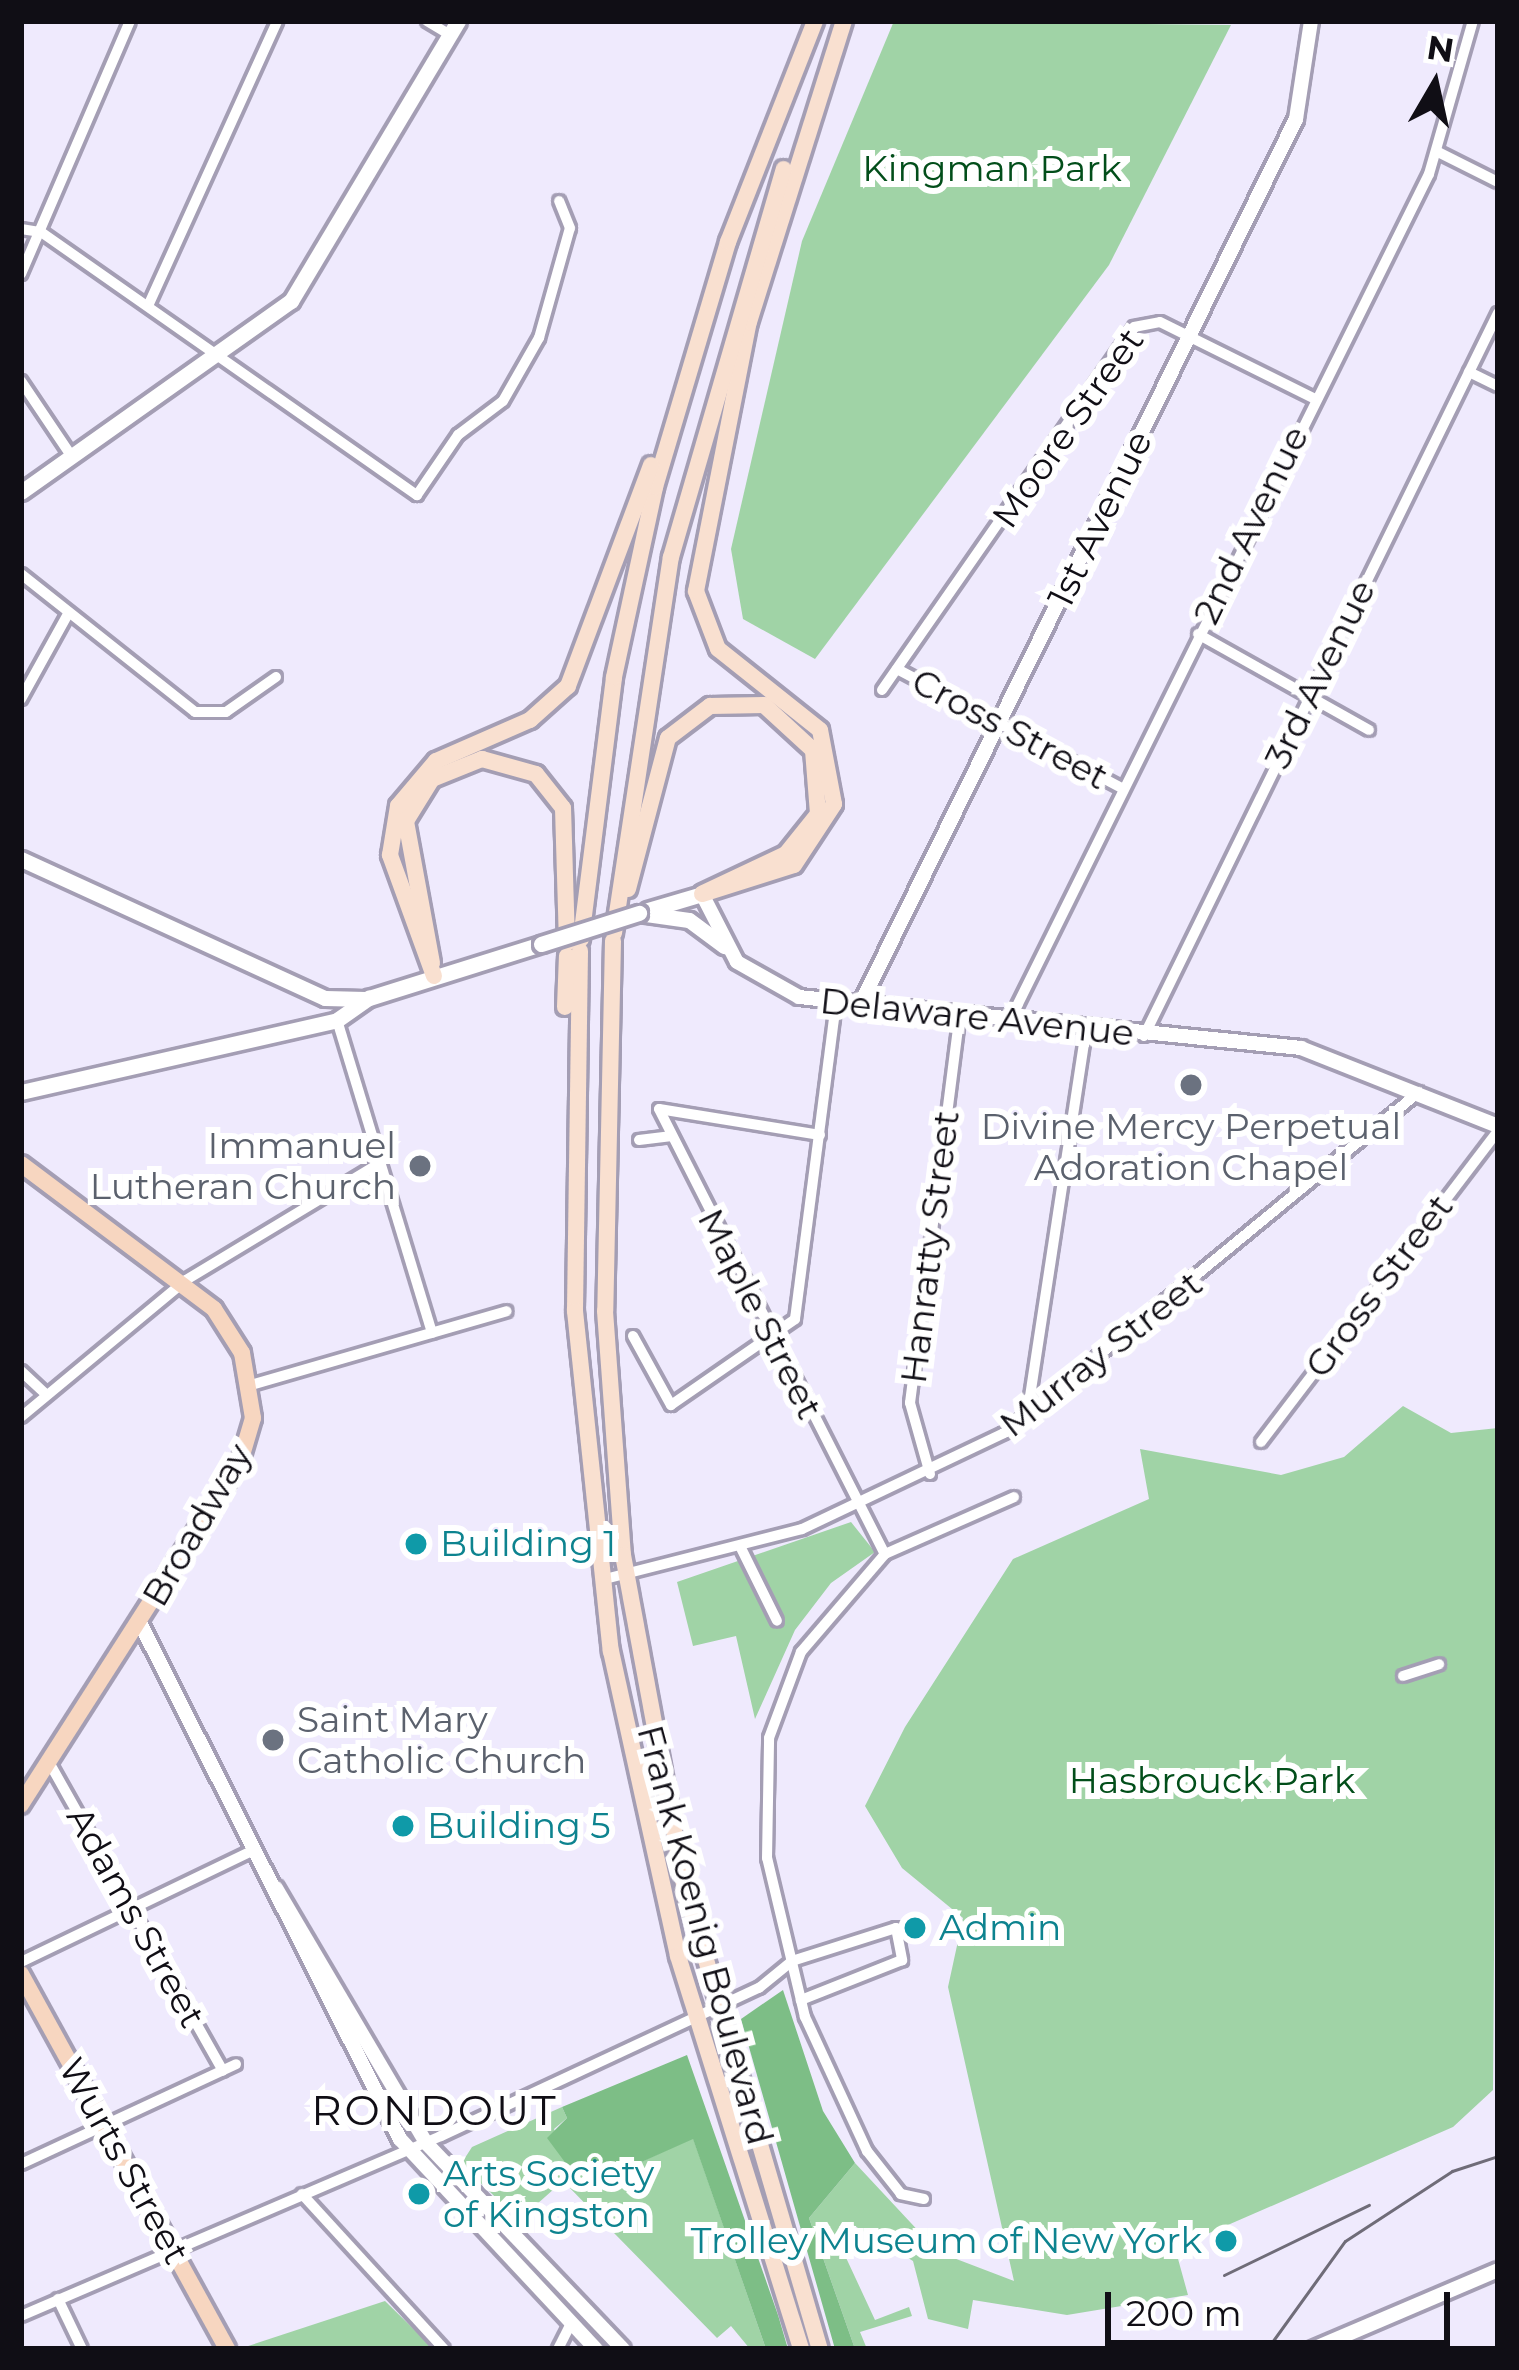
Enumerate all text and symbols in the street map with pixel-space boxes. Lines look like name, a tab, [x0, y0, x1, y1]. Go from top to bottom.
north arrow	[1375, 24, 1495, 144]
text: N	[1424, 27, 1457, 70]
park label: Kingman Park	[862, 147, 1122, 191]
street label: Moore Street	[983, 320, 1153, 536]
street label: 2nd Avenue	[1185, 419, 1317, 631]
street label: 1st Avenue	[1039, 424, 1161, 614]
street label: 3rd Avenue	[1256, 573, 1384, 775]
street label: Cross Street	[905, 659, 1115, 799]
street label: Delaware Avenue	[818, 979, 1136, 1055]
marker: Divine Mercy Perpetual Adoration Chapel	[1178, 1072, 1204, 1098]
place label: Divine Mercy Perpetual Adoration Chapel	[981, 1104, 1401, 1189]
street label: Hanratty Street	[892, 1108, 968, 1386]
place label: Immanuel Lutheran Church	[90, 1123, 396, 1208]
marker: Immanuel Lutheran Church	[407, 1153, 433, 1179]
street label: Gross Street	[1296, 1186, 1462, 1386]
street label: Maple Street	[689, 1202, 831, 1426]
street label: Murray Street	[992, 1262, 1210, 1446]
street label: Broadway	[133, 1436, 261, 1614]
place label: Building 1	[440, 1522, 616, 1566]
marker: Building 1	[403, 1531, 429, 1557]
place label: Saint Mary Catholic Church	[297, 1697, 586, 1782]
street label: Frank Koenig Boulevard	[628, 1721, 782, 2149]
marker: Saint Mary Catholic Church	[260, 1727, 286, 1753]
park label: Hasbrouck Park	[1069, 1759, 1355, 1803]
street label: Adams Street	[58, 1799, 214, 2035]
place label: Building 5	[427, 1804, 611, 1848]
marker: Building 5	[390, 1813, 416, 1839]
place label: Admin	[939, 1906, 1061, 1950]
marker: Admin	[902, 1915, 928, 1941]
street label: Wurts Street	[50, 2051, 198, 2271]
district label: RONDOUT	[311, 2085, 559, 2135]
place label: Arts Society of Kingston	[443, 2151, 654, 2236]
marker: Arts Society of Kingston	[406, 2181, 432, 2207]
place label: Trolley Museum of New York	[691, 2219, 1202, 2263]
marker: Trolley Museum of New York	[1213, 2228, 1239, 2254]
scale bar	[1111, 2268, 1456, 2342]
text: 200 m	[1126, 2291, 1242, 2335]

